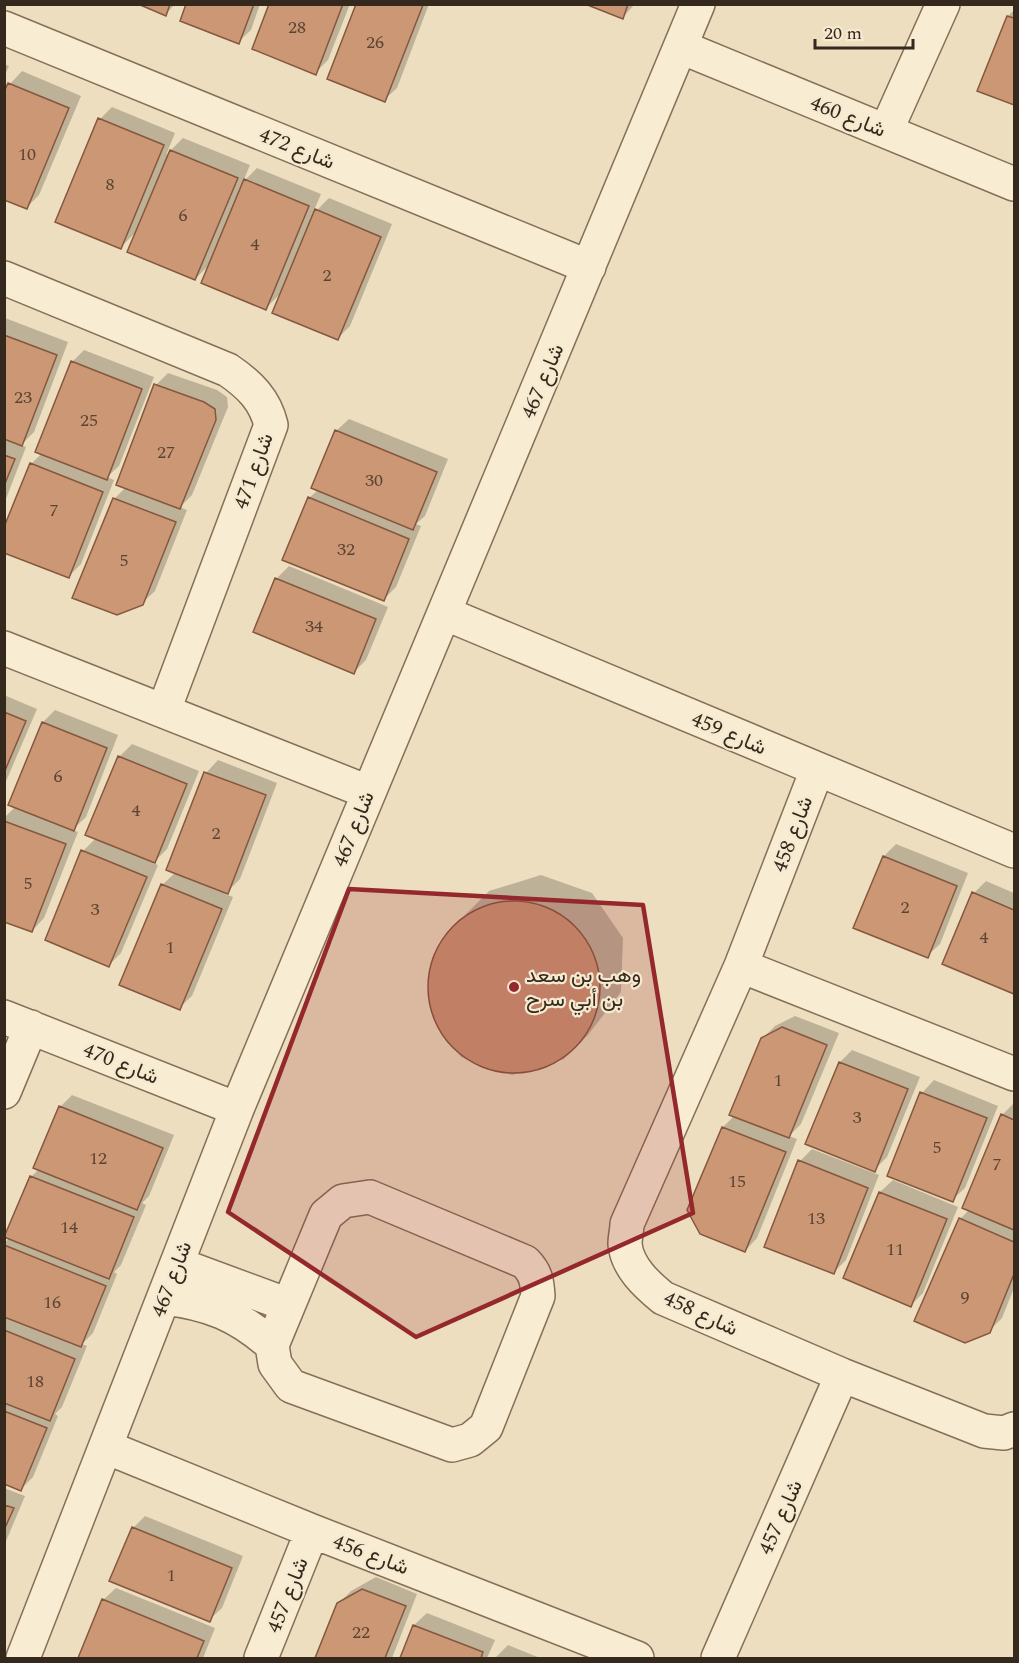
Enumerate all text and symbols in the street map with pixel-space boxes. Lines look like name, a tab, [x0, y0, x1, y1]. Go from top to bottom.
scale bar	[815, 12, 912, 50]
house number: 28	[288, 14, 306, 41]
text: 20 m	[824, 20, 862, 47]
house number: 26	[366, 29, 384, 56]
street label: شارع 460	[805, 87, 890, 147]
street label: شارع 472	[254, 119, 339, 179]
house number: 10	[18, 141, 36, 168]
house number: 8	[106, 171, 115, 198]
house number: 6	[179, 202, 188, 229]
house number: 4	[251, 231, 260, 258]
house number: 2	[323, 262, 332, 289]
street label: شارع 467	[513, 339, 573, 424]
house number: 23	[14, 384, 32, 411]
house number: 25	[80, 407, 98, 434]
street label: شارع 471	[225, 429, 282, 514]
house number: 27	[157, 439, 175, 466]
house number: 30	[365, 467, 383, 494]
house number: 7	[50, 497, 59, 524]
house number: 32	[337, 536, 355, 563]
house number: 5	[120, 547, 129, 574]
house number: 34	[305, 613, 323, 640]
street label: شارع 459	[686, 704, 771, 764]
house number: 6	[54, 763, 63, 790]
street label: شارع 467	[324, 787, 384, 872]
street label: شارع 458	[764, 792, 822, 877]
house number: 4	[132, 797, 141, 824]
house number: 2	[212, 820, 221, 847]
house number: 5	[24, 870, 33, 897]
house number: 2	[901, 894, 910, 921]
house number: 3	[91, 896, 100, 923]
house number: 4	[980, 924, 989, 951]
house number: 1	[166, 934, 175, 961]
place label: وهب بن سعد بن أبي سرح	[526, 960, 641, 1016]
marker: وهب بن سعد بن أبي سرح	[507, 980, 521, 994]
street label: شارع 470	[78, 1034, 163, 1094]
house number: 1	[774, 1067, 783, 1094]
house number: 3	[853, 1104, 862, 1131]
house number: 5	[933, 1134, 942, 1161]
house number: 12	[89, 1145, 107, 1172]
house number: 7	[993, 1151, 1002, 1178]
house number: 15	[728, 1168, 746, 1195]
house number: 13	[807, 1205, 825, 1232]
house number: 14	[60, 1214, 78, 1241]
house number: 11	[886, 1236, 904, 1263]
street label: شارع 467	[143, 1237, 201, 1322]
street label: شارع 458	[658, 1283, 743, 1345]
house number: 9	[961, 1284, 970, 1311]
house number: 16	[43, 1289, 61, 1316]
house number: 18	[26, 1368, 44, 1395]
street label: شارع 457	[750, 1475, 812, 1560]
street label: شارع 456	[328, 1526, 413, 1584]
street label: شارع 457	[258, 1553, 318, 1638]
house number: 1	[167, 1562, 176, 1589]
house number: 22	[352, 1619, 370, 1646]

